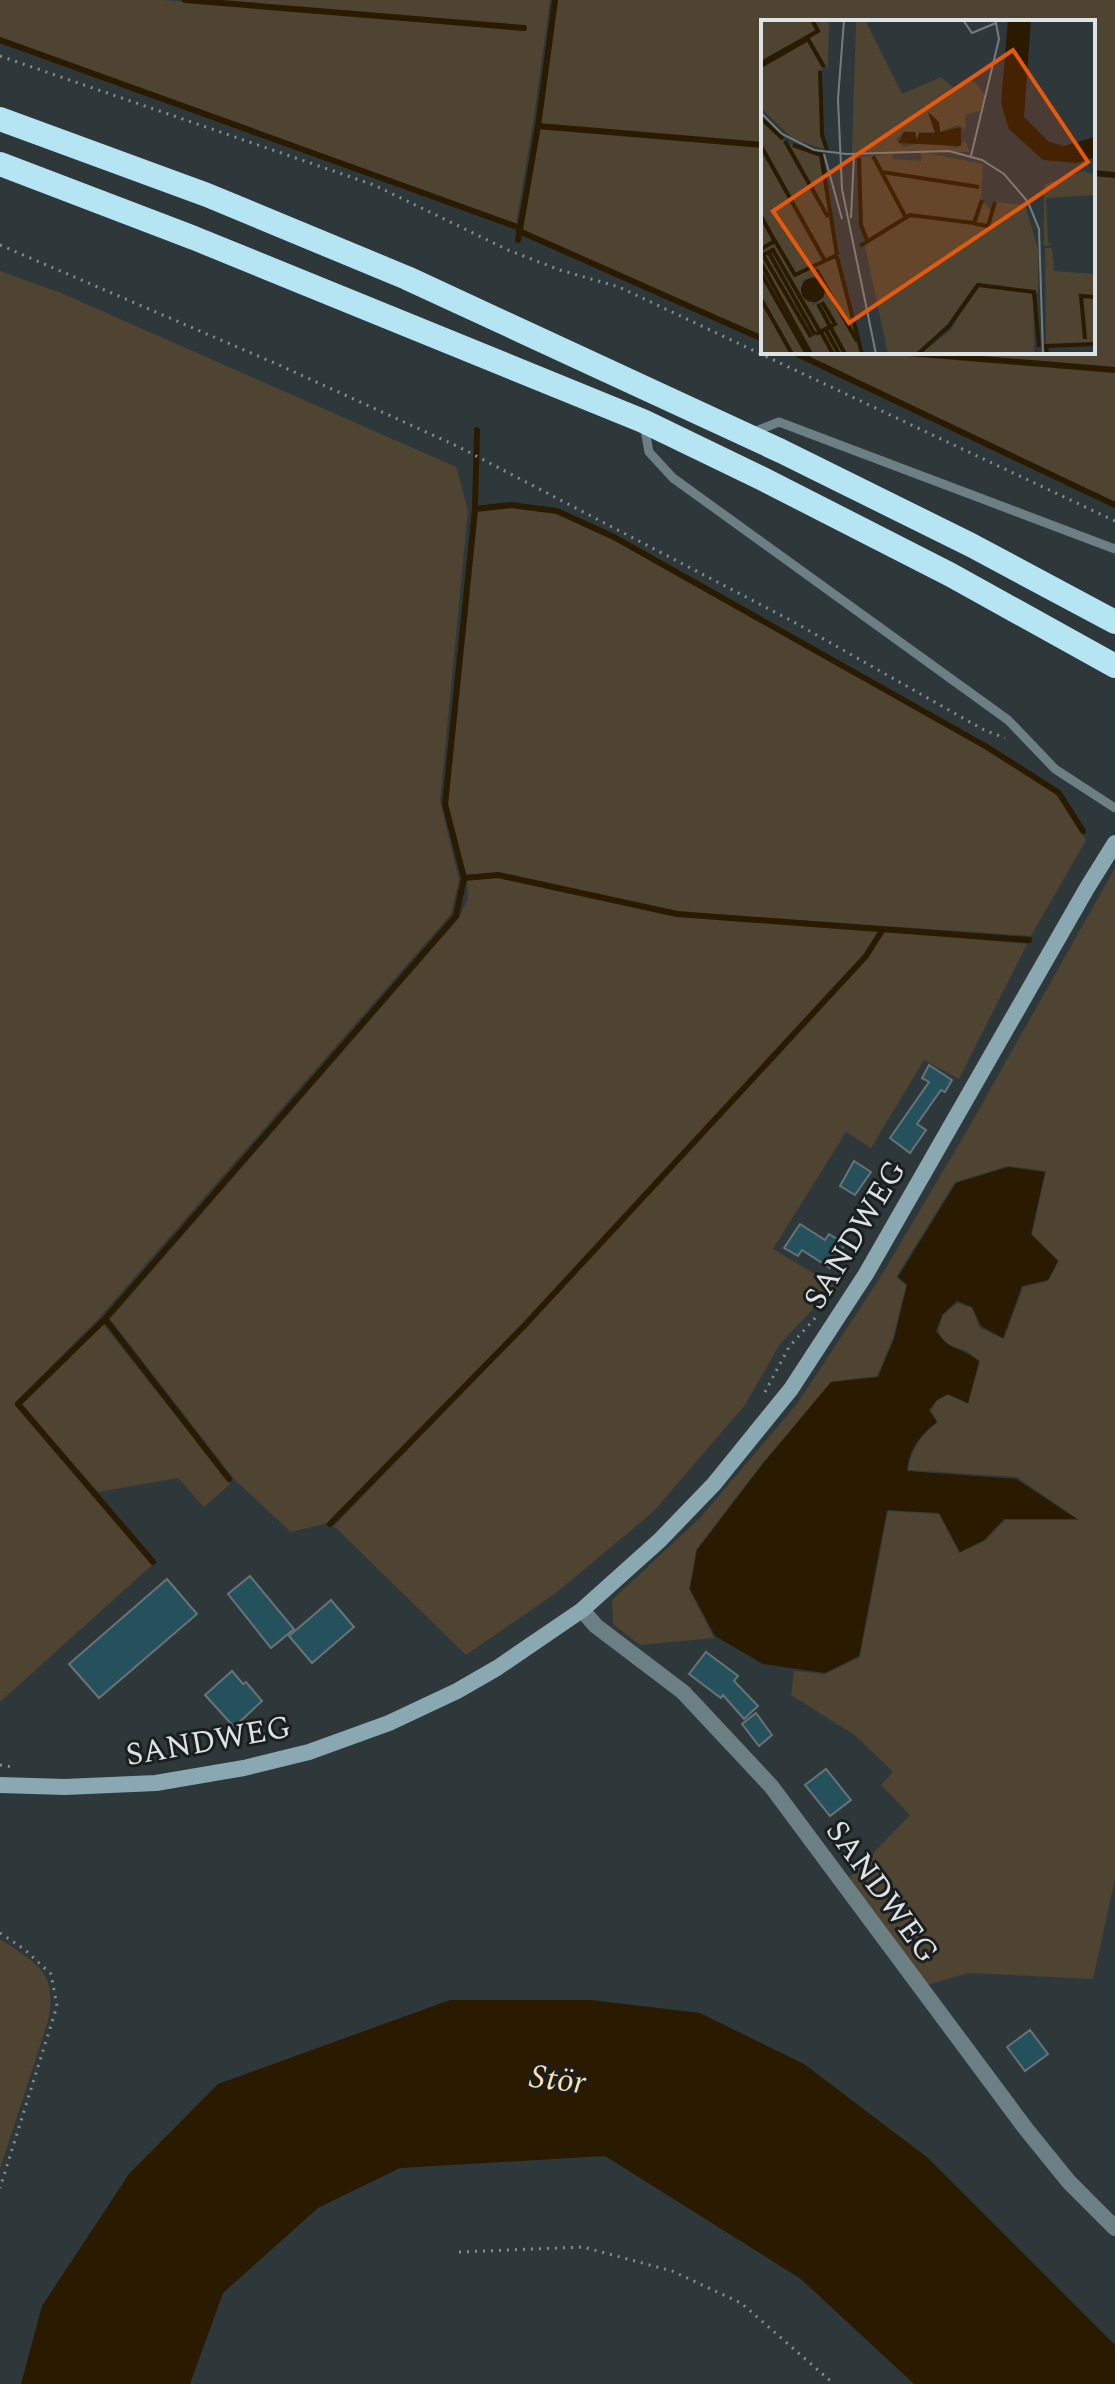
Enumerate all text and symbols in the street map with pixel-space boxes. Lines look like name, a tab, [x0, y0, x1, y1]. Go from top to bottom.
inset map	[761, 20, 1095, 354]
street label: SANDWEG	[791, 1151, 919, 1319]
street label: SANDWEG	[122, 1703, 295, 1780]
street label: SANDWEG	[813, 1810, 951, 1974]
water label: Stör	[527, 2051, 589, 2109]

